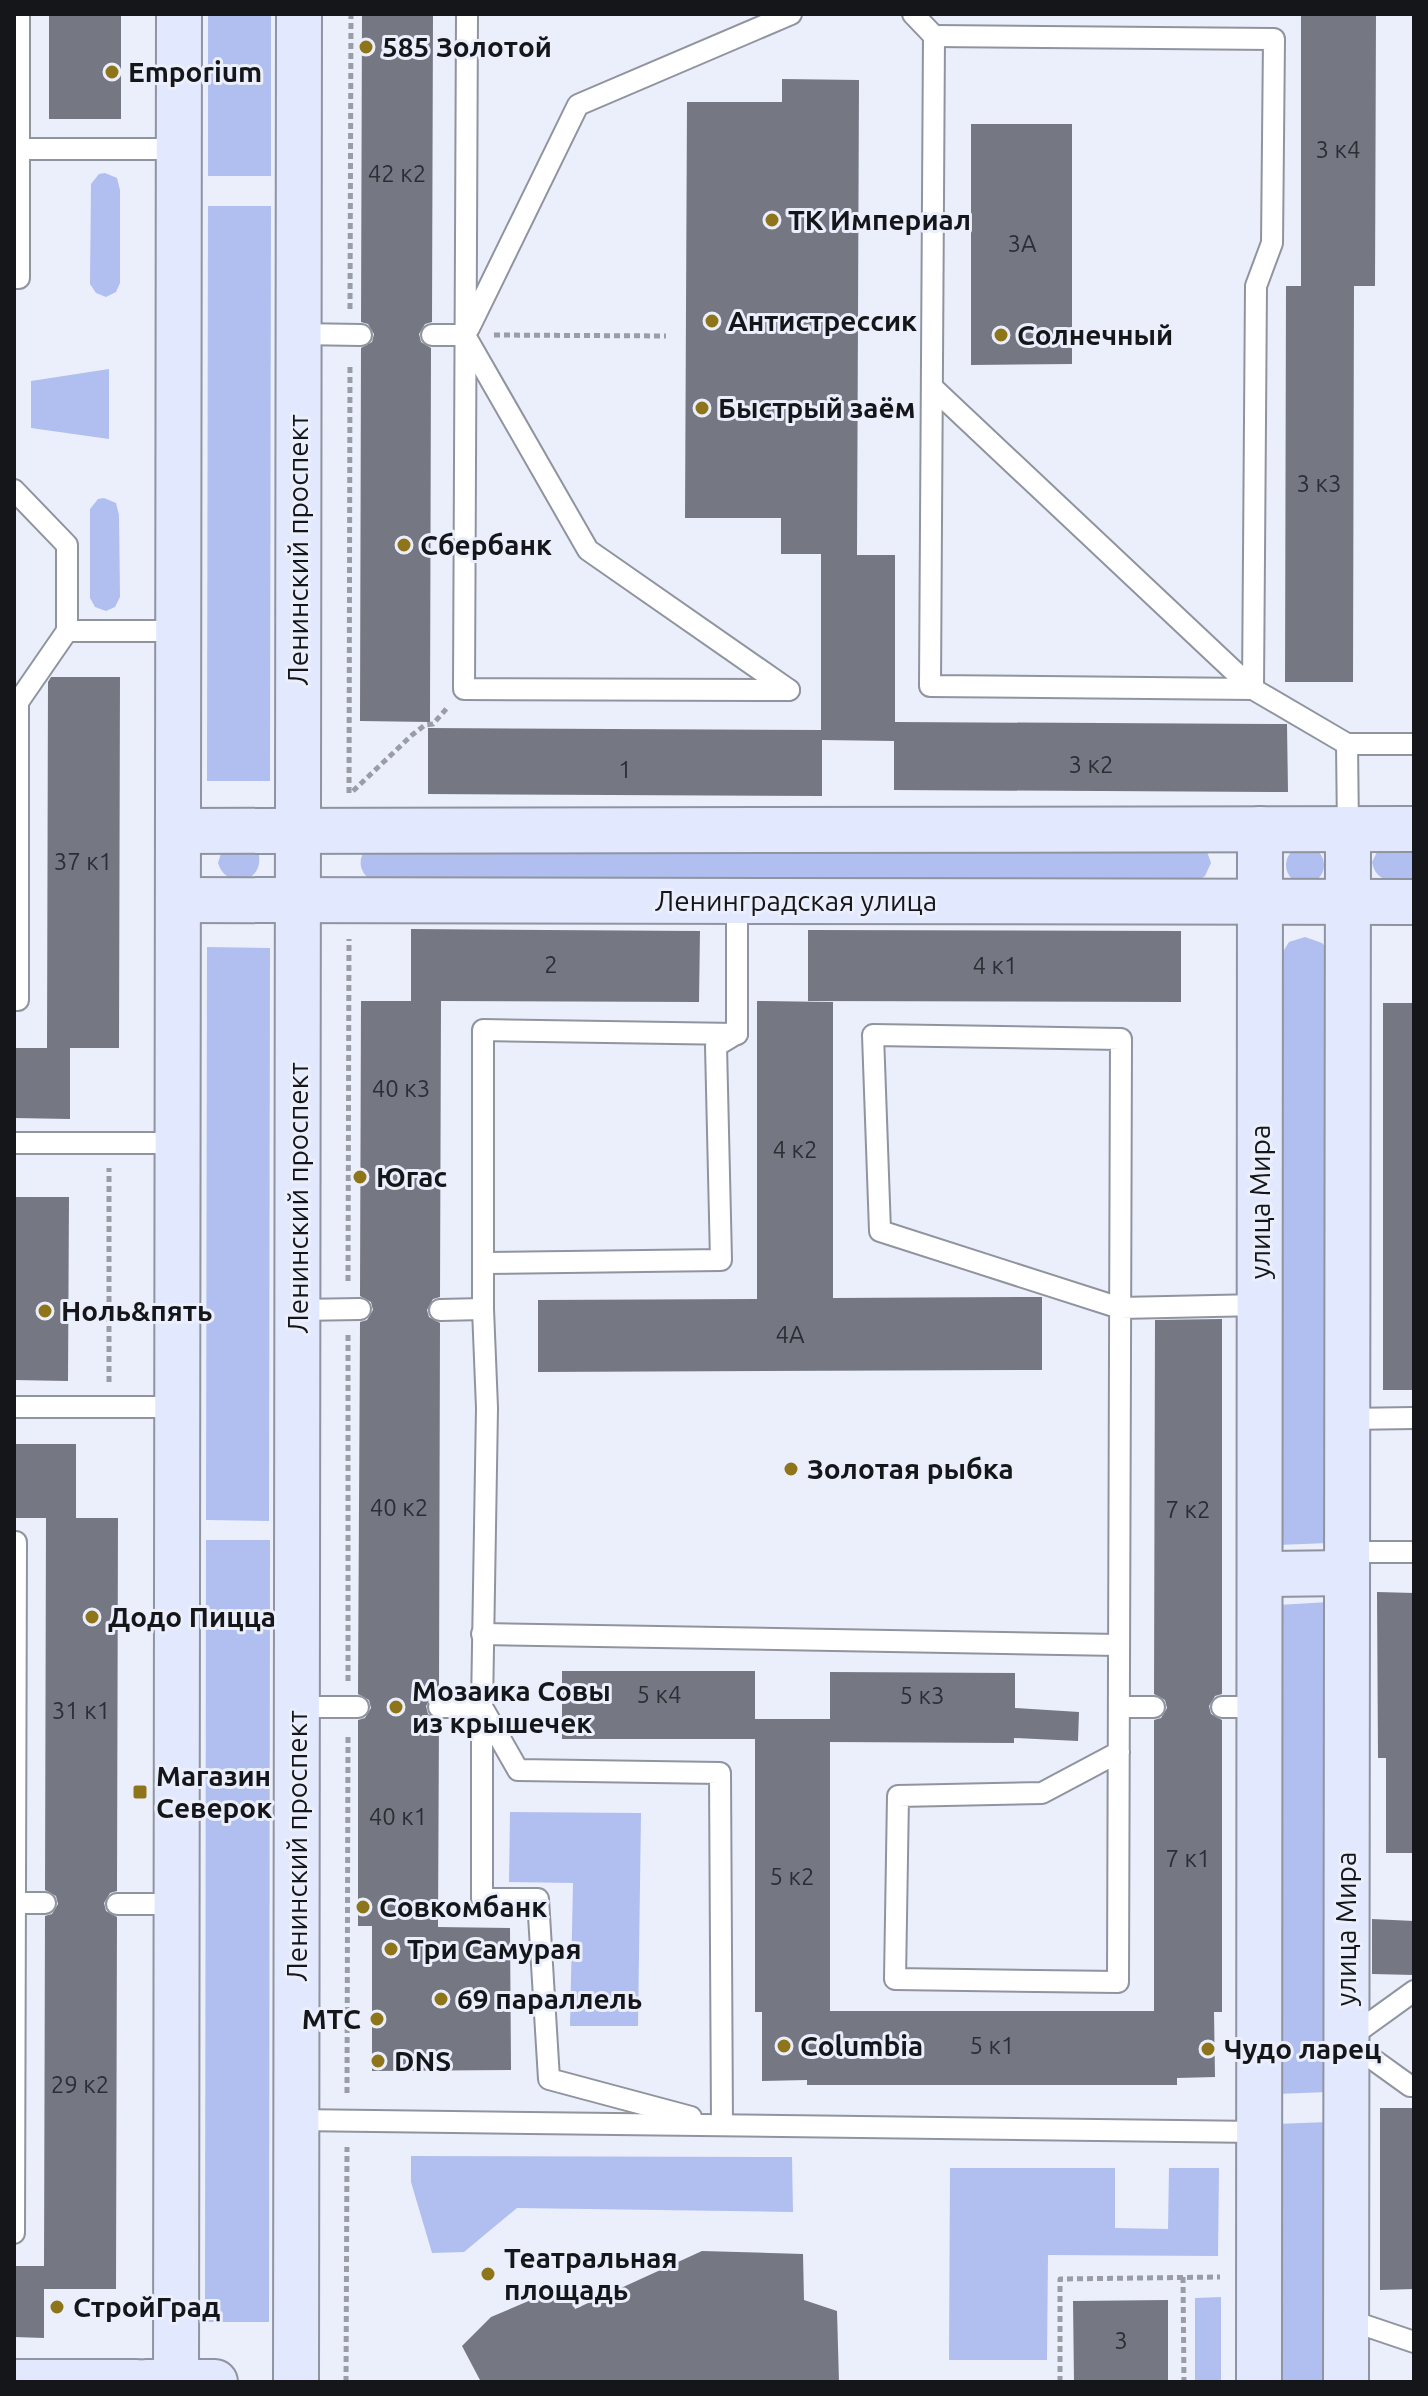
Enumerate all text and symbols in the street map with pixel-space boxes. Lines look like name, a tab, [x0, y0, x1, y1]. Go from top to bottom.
place label: 585 Золотой	[382, 31, 552, 62]
marker: 585 Золотой	[357, 38, 375, 56]
place label: Emporium	[128, 56, 262, 87]
marker: Emporium	[103, 63, 121, 81]
house number: 3 к4	[1316, 136, 1360, 163]
house number: 42 к2	[368, 160, 426, 187]
place label: ТК Империал	[788, 204, 971, 235]
marker: ТК Империал	[763, 211, 781, 229]
house number: 3А	[1007, 230, 1037, 257]
place label: Антистрессик	[728, 305, 917, 336]
marker: Антистрессик	[703, 312, 721, 330]
place label: Солнечный	[1017, 319, 1173, 350]
marker: Солнечный	[992, 326, 1010, 344]
place label: Быстрый заём	[718, 392, 916, 423]
marker: Быстрый заём	[693, 399, 711, 417]
street label: Ленинский проспект	[282, 414, 313, 686]
house number: 3 к3	[1297, 470, 1341, 497]
place label: Сбербанк	[420, 529, 552, 560]
marker: Сбербанк	[395, 536, 413, 554]
house number: 3 к2	[1069, 751, 1113, 778]
house number: 1	[618, 756, 632, 783]
house number: 37 к1	[54, 848, 112, 875]
street label: Ленинградская улица	[655, 885, 937, 916]
house number: 2	[544, 951, 558, 978]
house number: 4 к1	[973, 952, 1017, 979]
street label: Ленинский проспект	[282, 1062, 313, 1334]
house number: 40 к3	[372, 1075, 430, 1102]
street label: улица Мира	[1244, 1125, 1275, 1279]
house number: 4 к2	[773, 1136, 817, 1163]
place label: Югас	[376, 1161, 447, 1192]
marker: Югас	[351, 1168, 369, 1186]
place label: Ноль&пять	[61, 1295, 212, 1326]
marker: Ноль&пять	[36, 1302, 54, 1320]
house number: 4А	[775, 1321, 805, 1348]
place label: Золотая рыбка	[807, 1453, 1014, 1484]
marker: Золотая рыбка	[782, 1460, 800, 1478]
house number: 40 к2	[370, 1494, 428, 1521]
house number: 7 к2	[1166, 1496, 1210, 1523]
place label: Додо Пицца	[108, 1601, 276, 1632]
marker: Додо Пицца	[83, 1608, 101, 1626]
place label: Мозаика Совы из крышечек	[412, 1675, 611, 1738]
house number: 5 к4	[637, 1681, 681, 1708]
house number: 5 к3	[900, 1682, 944, 1709]
house number: 31 к1	[52, 1697, 110, 1724]
marker: Мозаика Совы из крышечек	[387, 1698, 405, 1716]
street label: Ленинский проспект	[281, 1710, 312, 1982]
place label: Магазин Северок	[156, 1760, 272, 1823]
marker: Магазин Северок	[131, 1783, 149, 1801]
house number: 40 к1	[369, 1803, 427, 1830]
house number: 7 к1	[1166, 1845, 1210, 1872]
street label: улица Мира	[1330, 1852, 1361, 2006]
house number: 5 к2	[770, 1863, 814, 1890]
place label: Совкомбанк	[379, 1891, 547, 1922]
marker: Совкомбанк	[354, 1898, 372, 1916]
place label: Три Самурая	[407, 1933, 581, 1964]
marker: Три Самурая	[382, 1940, 400, 1958]
place label: 69 параллель	[457, 1983, 642, 2014]
marker: 69 параллель	[432, 1990, 450, 2008]
place label: МТС	[302, 2003, 361, 2034]
marker: МТС	[368, 2010, 386, 2028]
place label: Columbia	[800, 2030, 923, 2061]
house number: 5 к1	[970, 2032, 1014, 2059]
place label: Чудо ларец	[1224, 2033, 1381, 2064]
marker: Columbia	[775, 2037, 793, 2055]
marker: Чудо ларец	[1199, 2040, 1217, 2058]
place label: DNS	[394, 2045, 451, 2076]
marker: DNS	[369, 2052, 387, 2070]
house number: 29 к2	[51, 2071, 109, 2098]
place label: Театральная площадь	[504, 2242, 678, 2305]
marker: Театральная площадь	[479, 2265, 497, 2283]
place label: СтройГрад	[73, 2291, 220, 2322]
marker: СтройГрад	[48, 2298, 66, 2316]
house number: 3	[1114, 2327, 1128, 2354]

